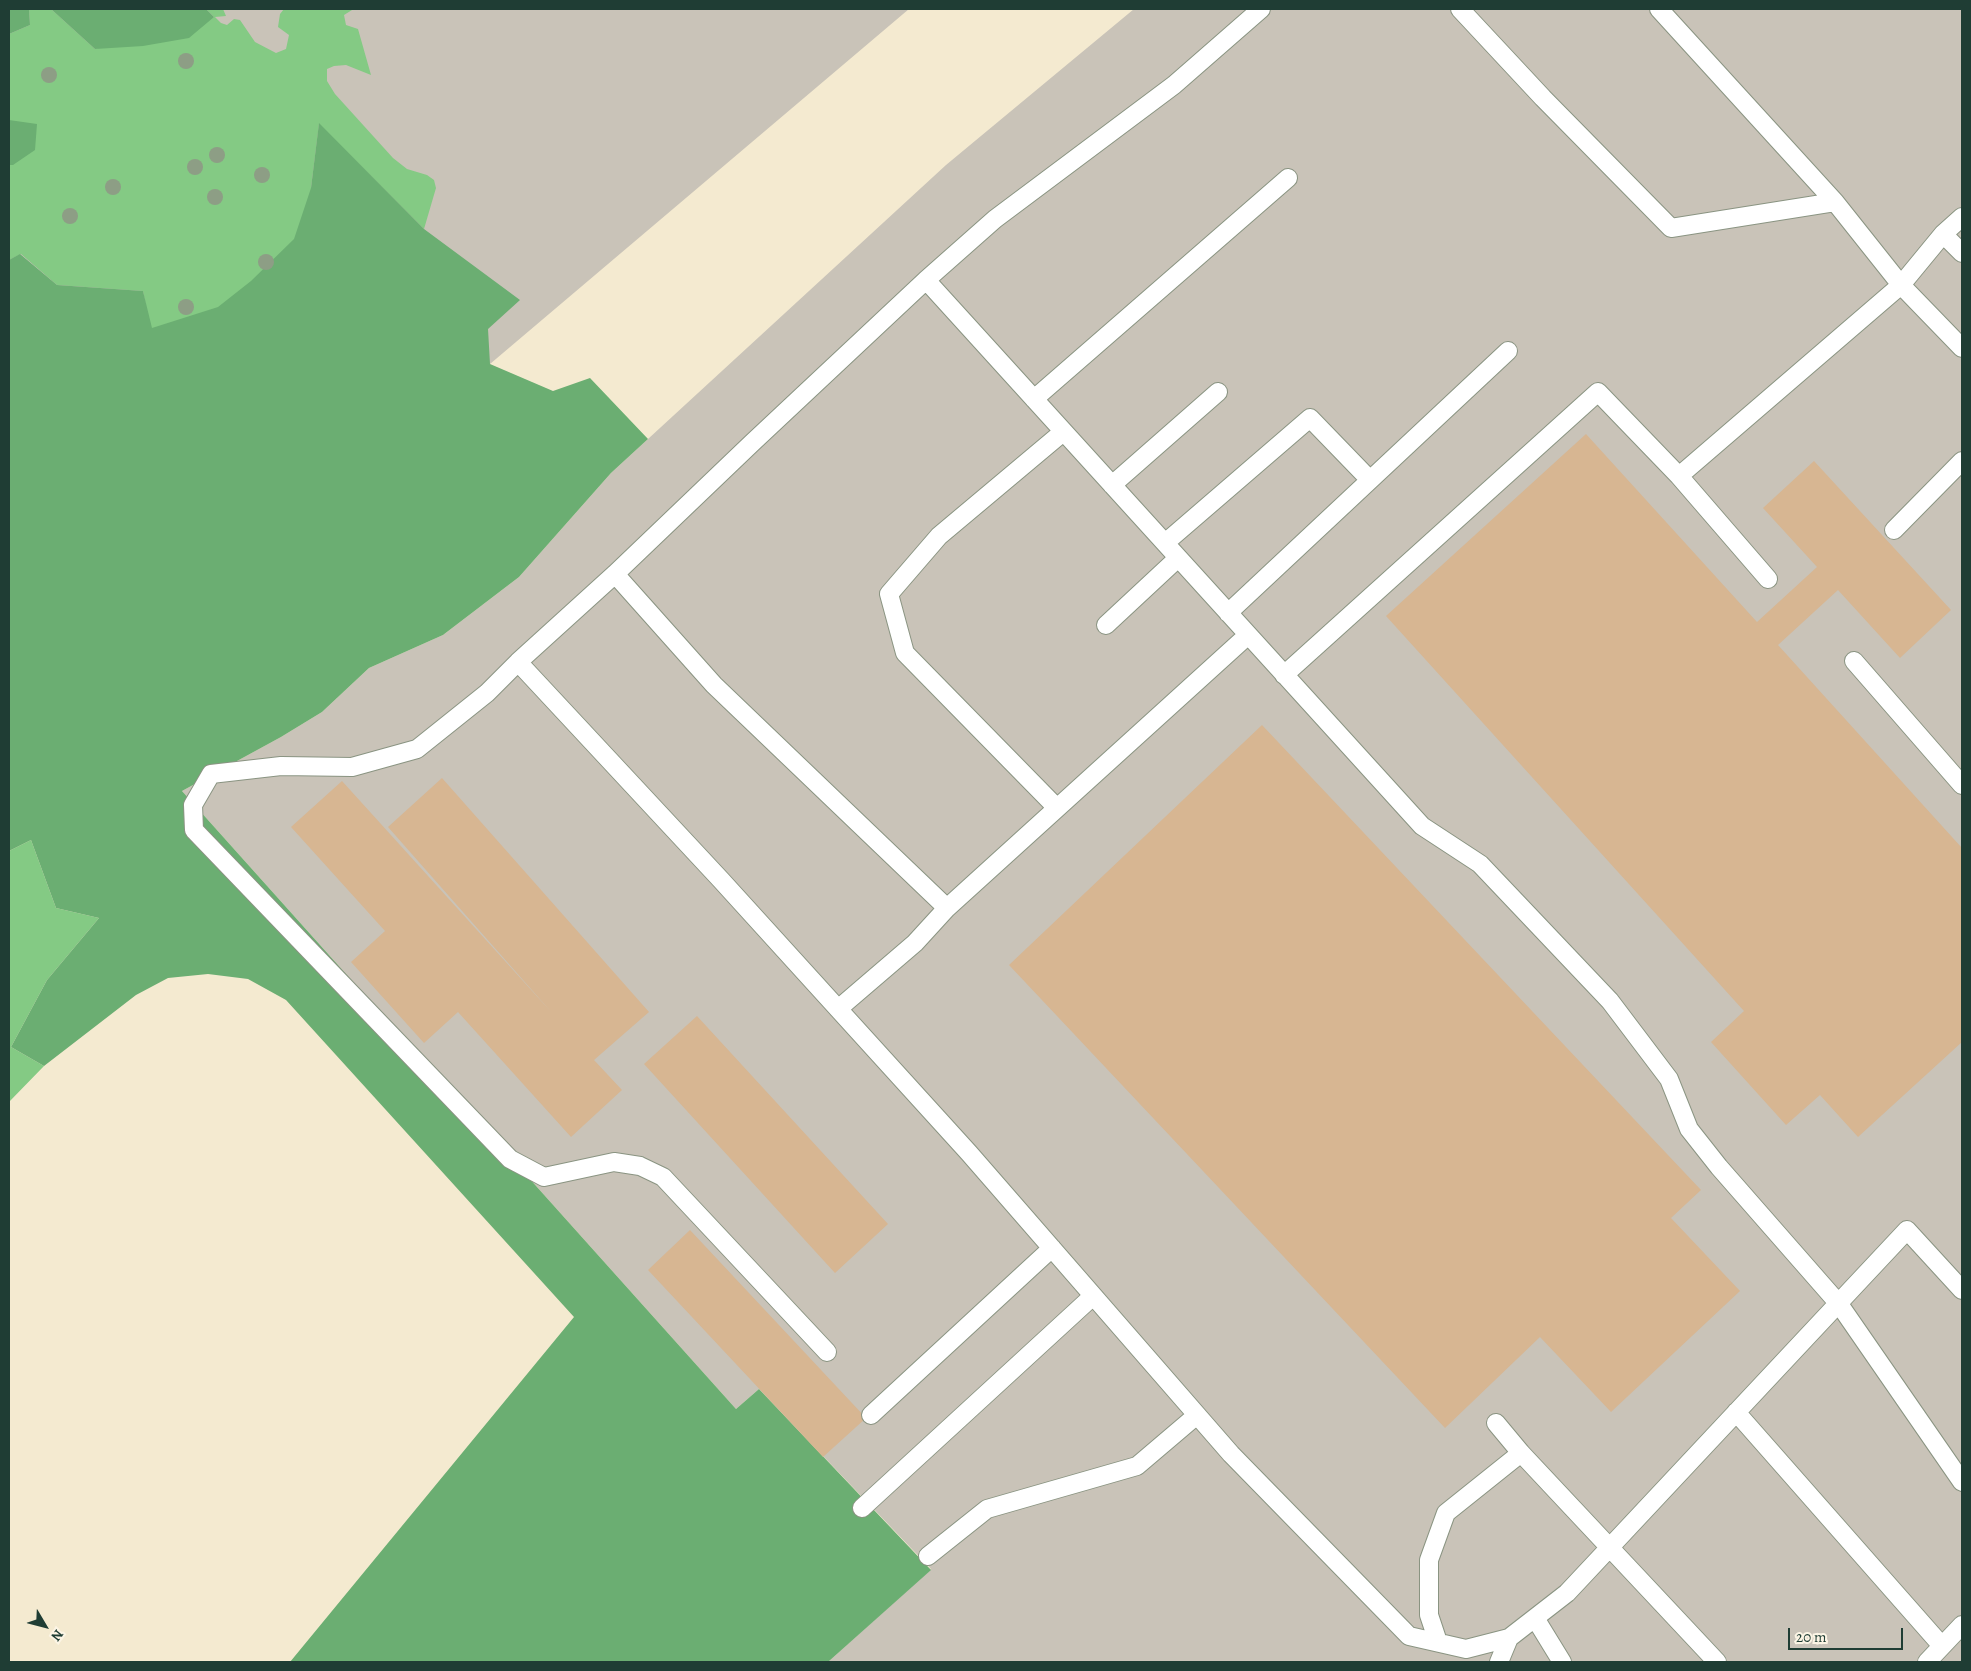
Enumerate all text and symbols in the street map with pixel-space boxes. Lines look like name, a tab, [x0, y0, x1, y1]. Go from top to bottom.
north arrow	[20, 1601, 70, 1651]
scale bar	[1791, 1618, 1906, 1650]
text: N	[47, 1626, 68, 1645]
text: 20 m	[1796, 1627, 1827, 1647]

